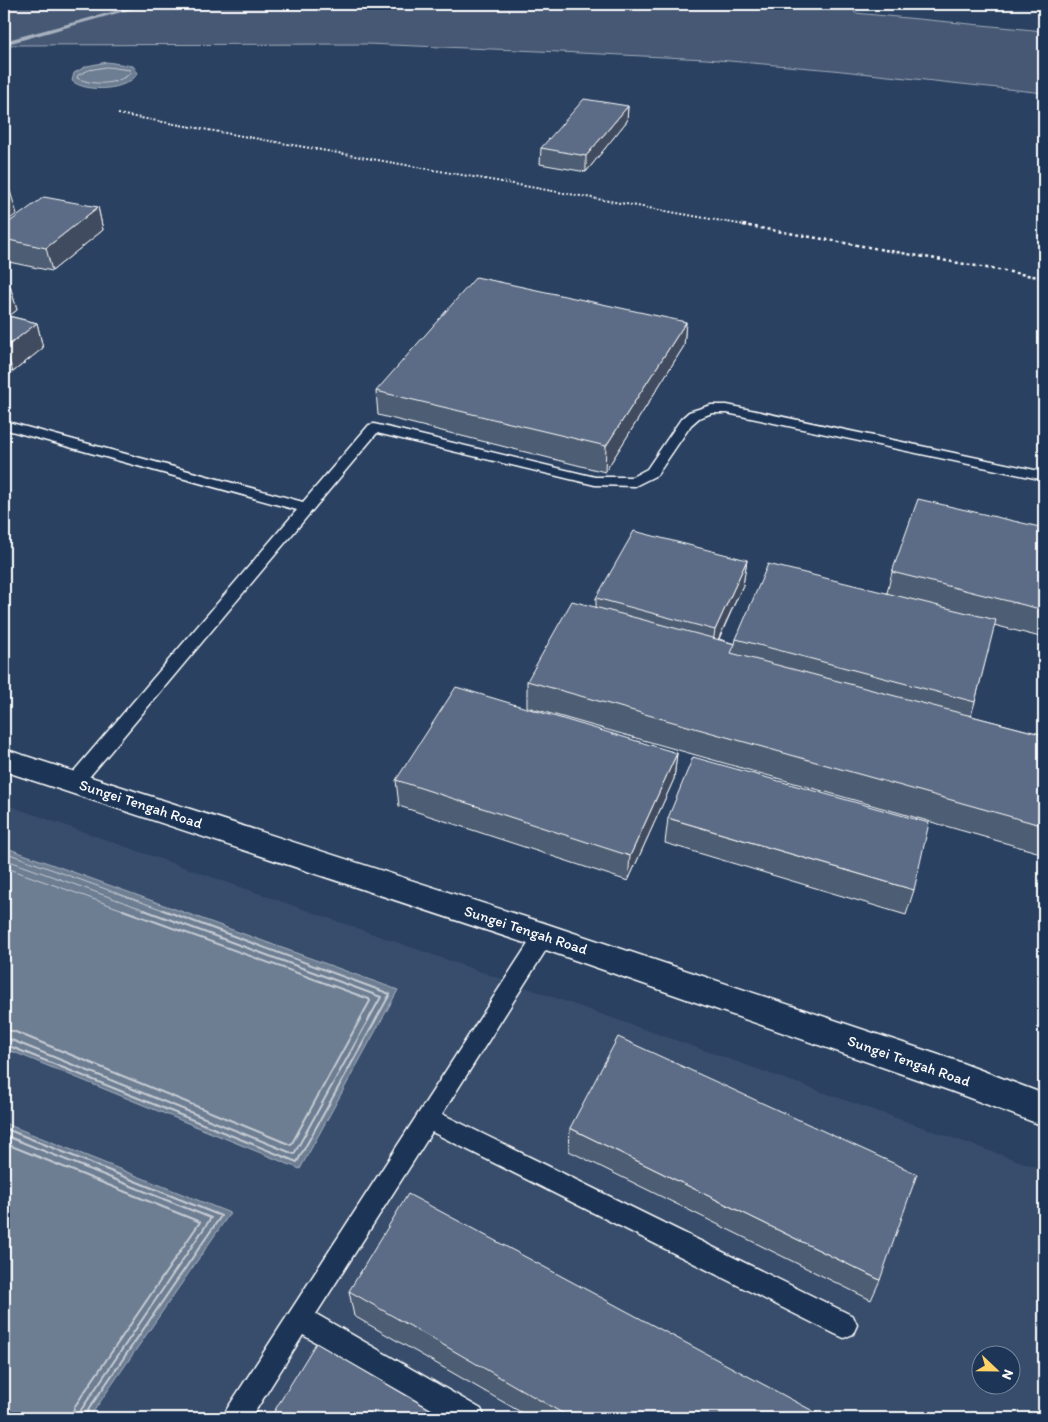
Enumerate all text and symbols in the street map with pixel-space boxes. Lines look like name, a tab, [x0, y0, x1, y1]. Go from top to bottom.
street label: Sungei Tengah Road	[77, 776, 205, 832]
street label: Sungei Tengah Road	[462, 902, 590, 958]
street label: Sungei Tengah Road	[845, 1032, 973, 1090]
north arrow	[970, 1344, 1020, 1394]
text: N	[998, 1367, 1017, 1382]

